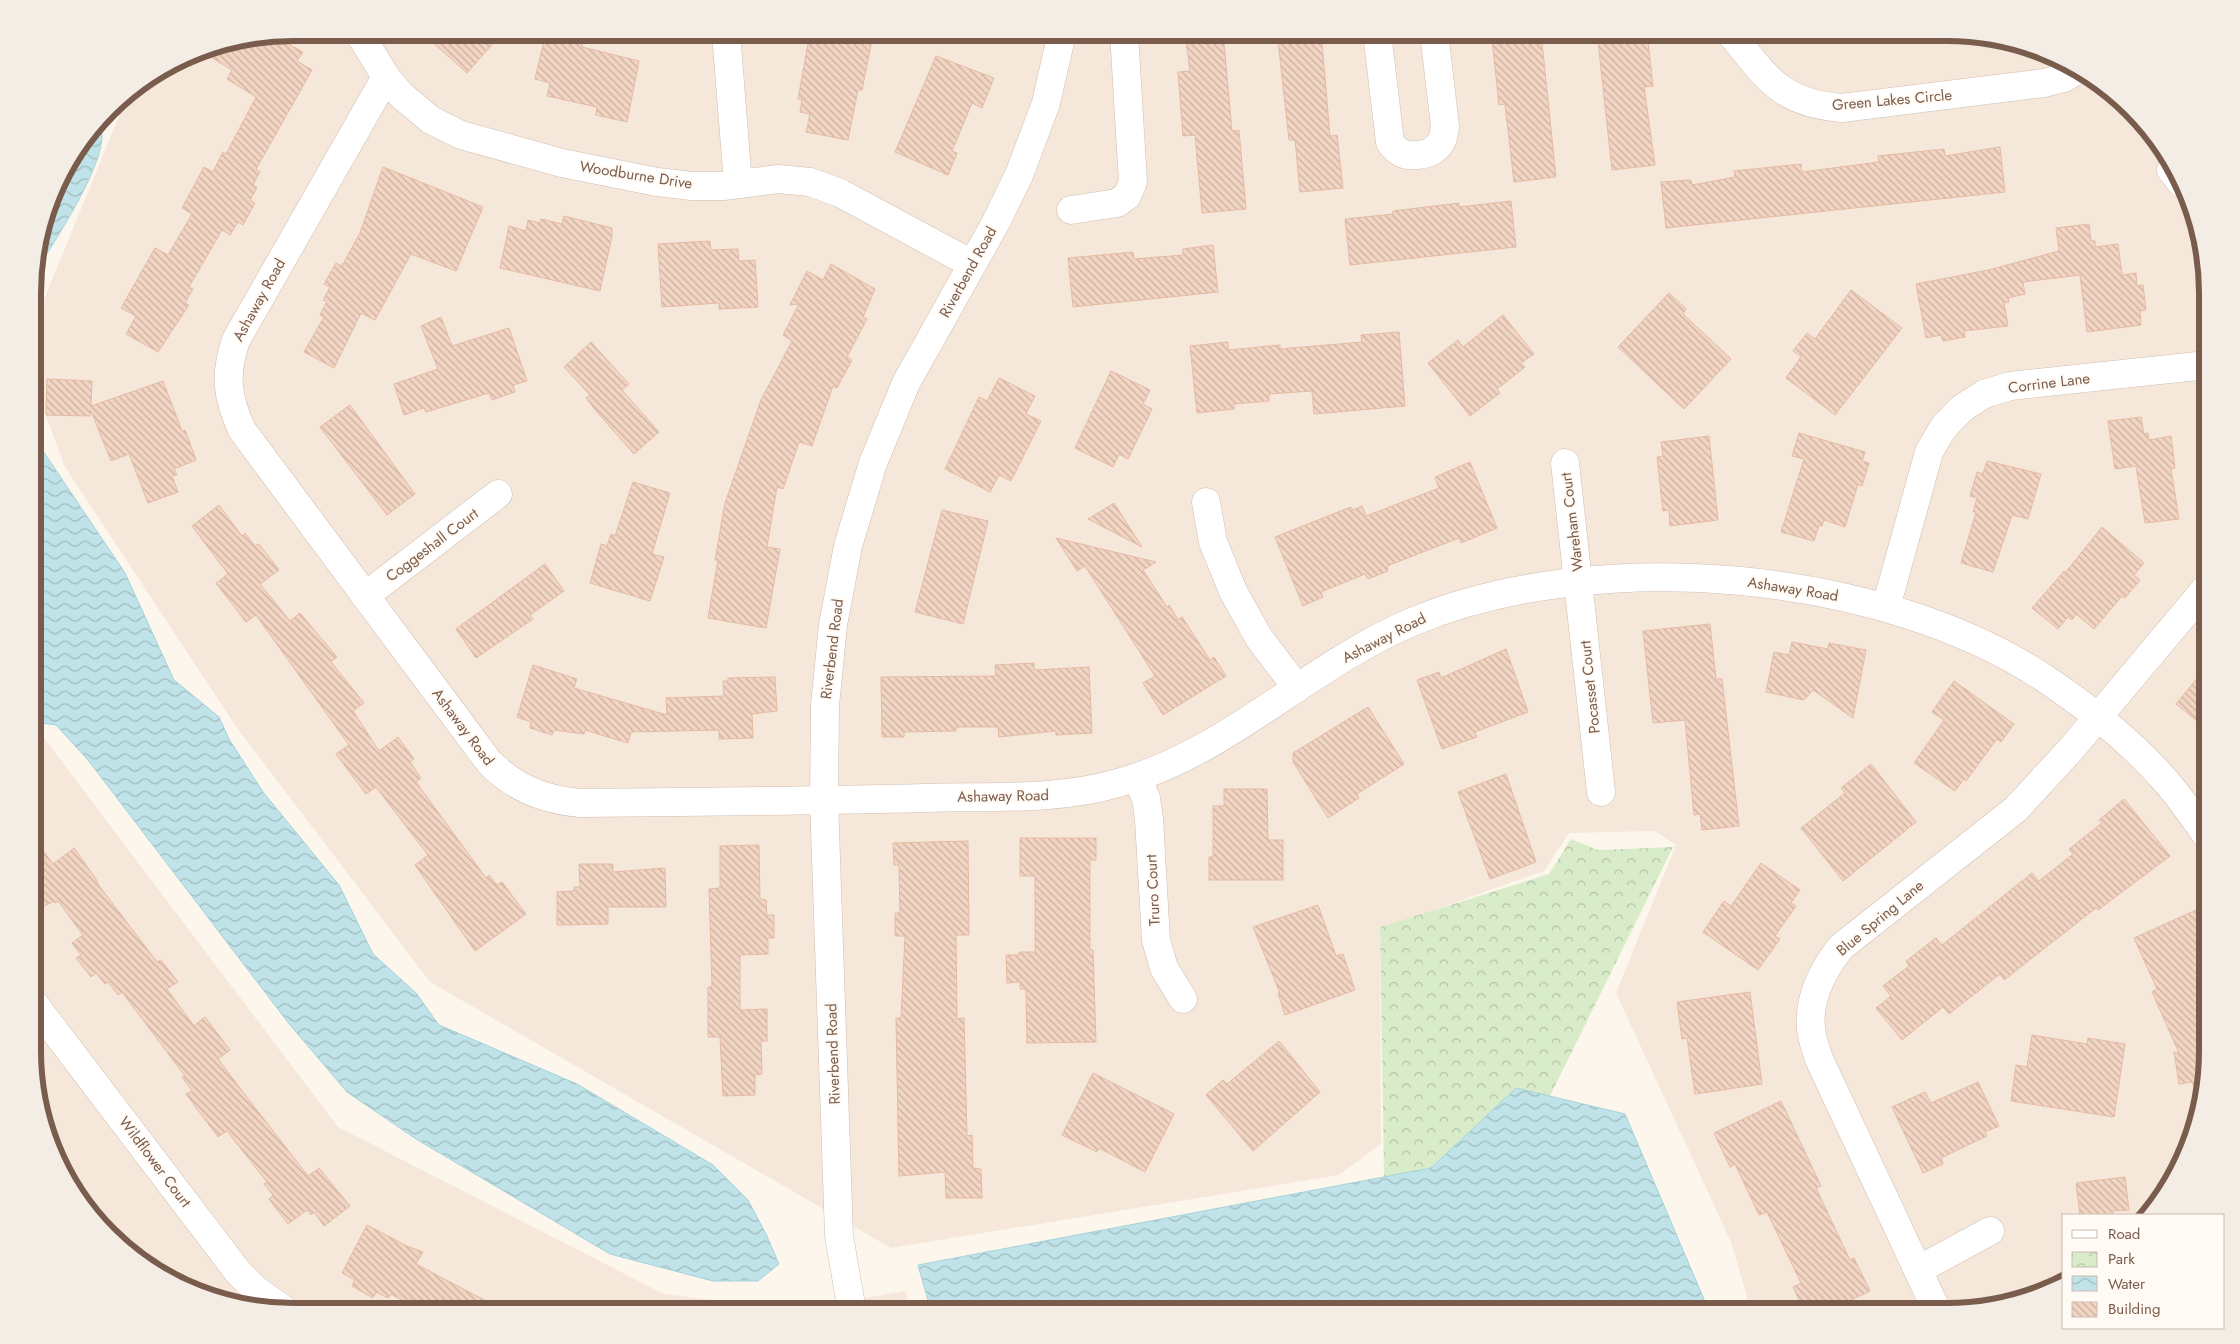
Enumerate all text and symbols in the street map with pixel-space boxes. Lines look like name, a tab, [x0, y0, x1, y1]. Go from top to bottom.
street label: Green Lakes Circle	[1831, 84, 1953, 116]
street label: Woodburne Drive	[578, 155, 694, 195]
street label: Riverbend Road	[934, 222, 1002, 322]
street label: Ashaway Road	[227, 255, 291, 345]
street label: Corrine Lane	[2007, 367, 2091, 399]
street label: Wareham Court	[1555, 471, 1589, 573]
street label: Coggeshall Court	[381, 503, 483, 587]
street label: Ashaway Road	[1746, 571, 1840, 607]
street label: Riverbend Road	[815, 597, 849, 701]
street label: Ashaway Road	[1338, 607, 1430, 669]
street label: Pocasset Court	[1574, 639, 1606, 735]
street label: Ashaway Road	[427, 684, 499, 770]
street label: Ashaway Road	[957, 784, 1049, 808]
street label: Truro Court	[1140, 853, 1166, 926]
street label: Blue Spring Lane	[1831, 875, 1929, 961]
street label: Riverbend Road	[820, 1003, 846, 1105]
street label: Wildflower Court	[113, 1112, 197, 1212]
legend	[2062, 1214, 2225, 1329]
text: Road	[2108, 1223, 2140, 1245]
text: Park	[2108, 1248, 2135, 1270]
text: Water	[2108, 1273, 2146, 1295]
text: Building	[2108, 1298, 2160, 1320]

